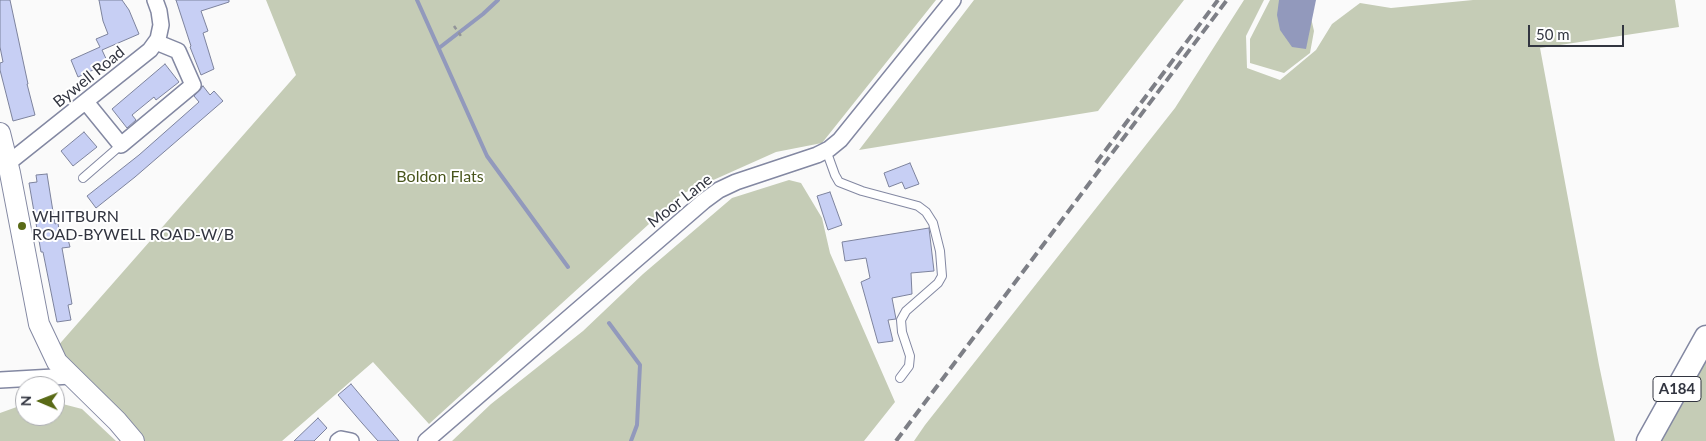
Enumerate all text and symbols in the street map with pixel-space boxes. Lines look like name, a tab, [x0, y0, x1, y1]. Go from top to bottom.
scale bar	[1531, 15, 1627, 47]
text: 50 m	[1536, 25, 1570, 43]
street label: Bywell Road	[49, 42, 129, 112]
park label: Boldon Flats	[396, 167, 484, 187]
street label: Moor Lane	[644, 170, 716, 232]
place label: WHITBURN ROAD-BYWELL ROAD-W/B	[32, 207, 234, 245]
marker: WHITBURN ROAD-BYWELL ROAD-W/B	[16, 220, 28, 232]
north arrow	[15, 376, 65, 426]
road number: A184	[1653, 376, 1701, 402]
text: N	[17, 395, 34, 406]

